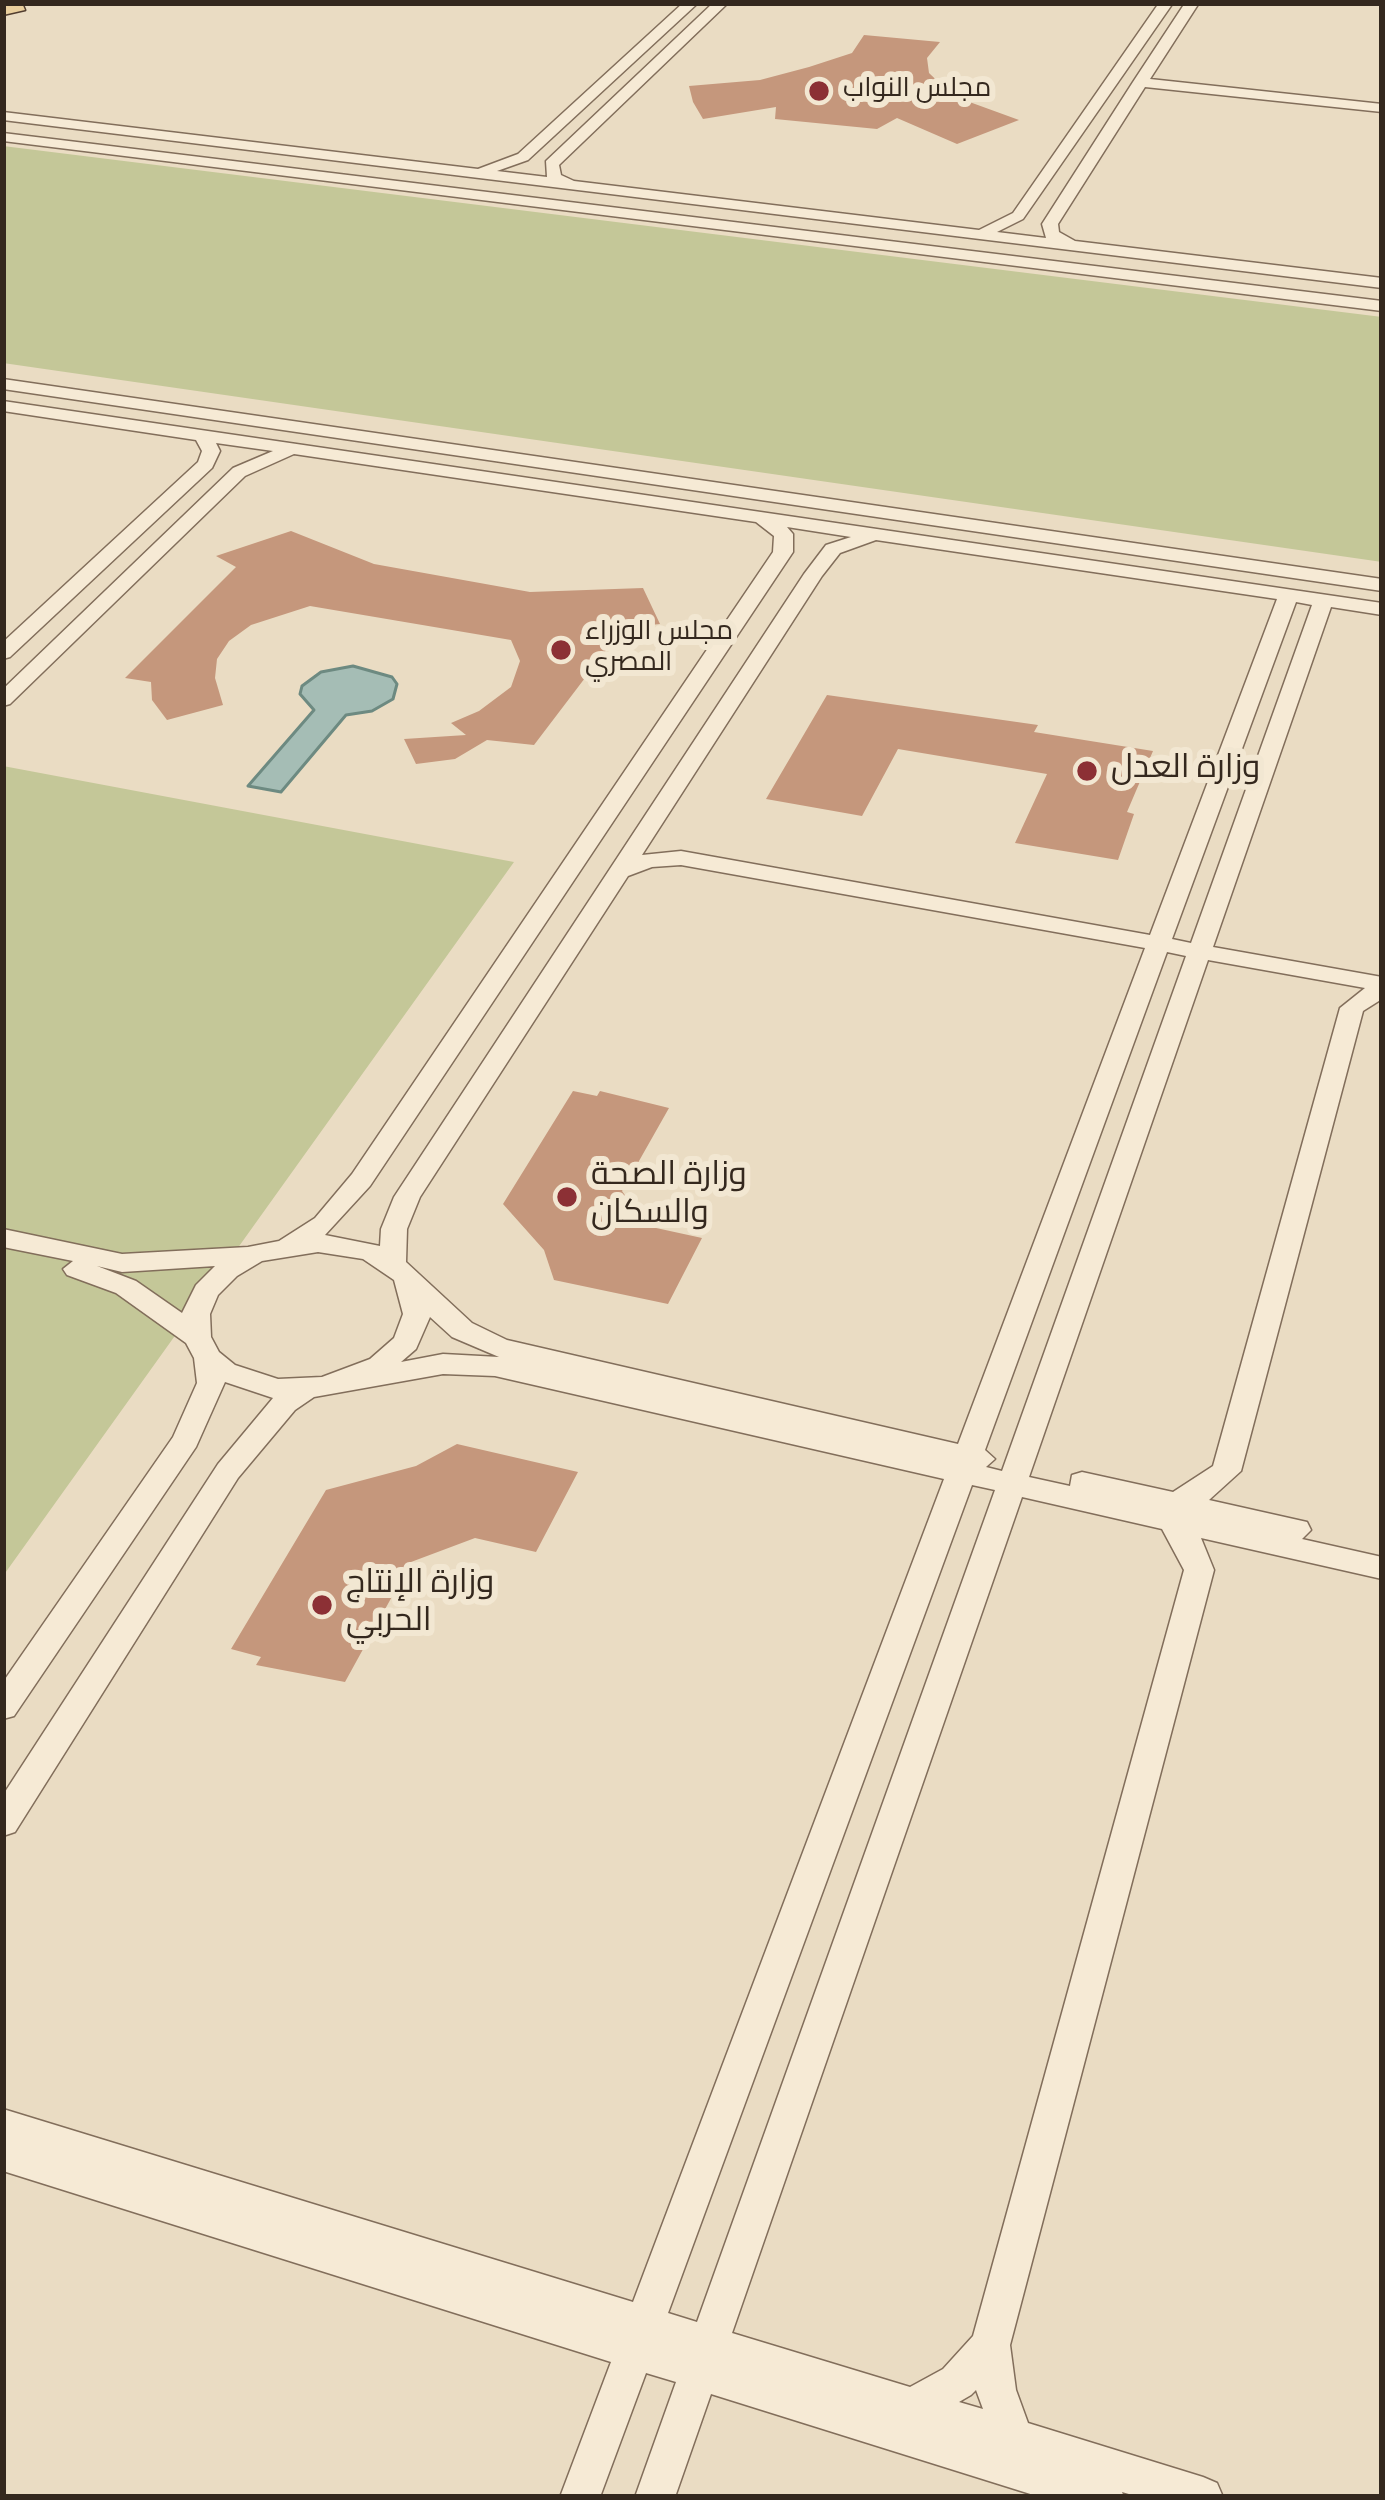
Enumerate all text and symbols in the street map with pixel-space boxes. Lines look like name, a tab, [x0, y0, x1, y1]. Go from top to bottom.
place label: مجلس النواب	[843, 75, 991, 107]
marker: مجلس النواب	[806, 78, 832, 104]
place label: مجلس الوزراء المصري	[585, 618, 733, 681]
marker: مجلس الوزراء المصري	[548, 637, 574, 663]
place label: وزارة العدل	[1111, 751, 1260, 791]
marker: وزارة العدل	[1074, 758, 1100, 784]
place label: وزارة الصحة والسكان	[591, 1158, 747, 1236]
marker: وزارة الصحة والسكان	[554, 1184, 580, 1210]
place label: وزارة الإنتاج الحربي	[346, 1566, 494, 1644]
marker: وزارة الإنتاج الحربي	[309, 1592, 335, 1618]

